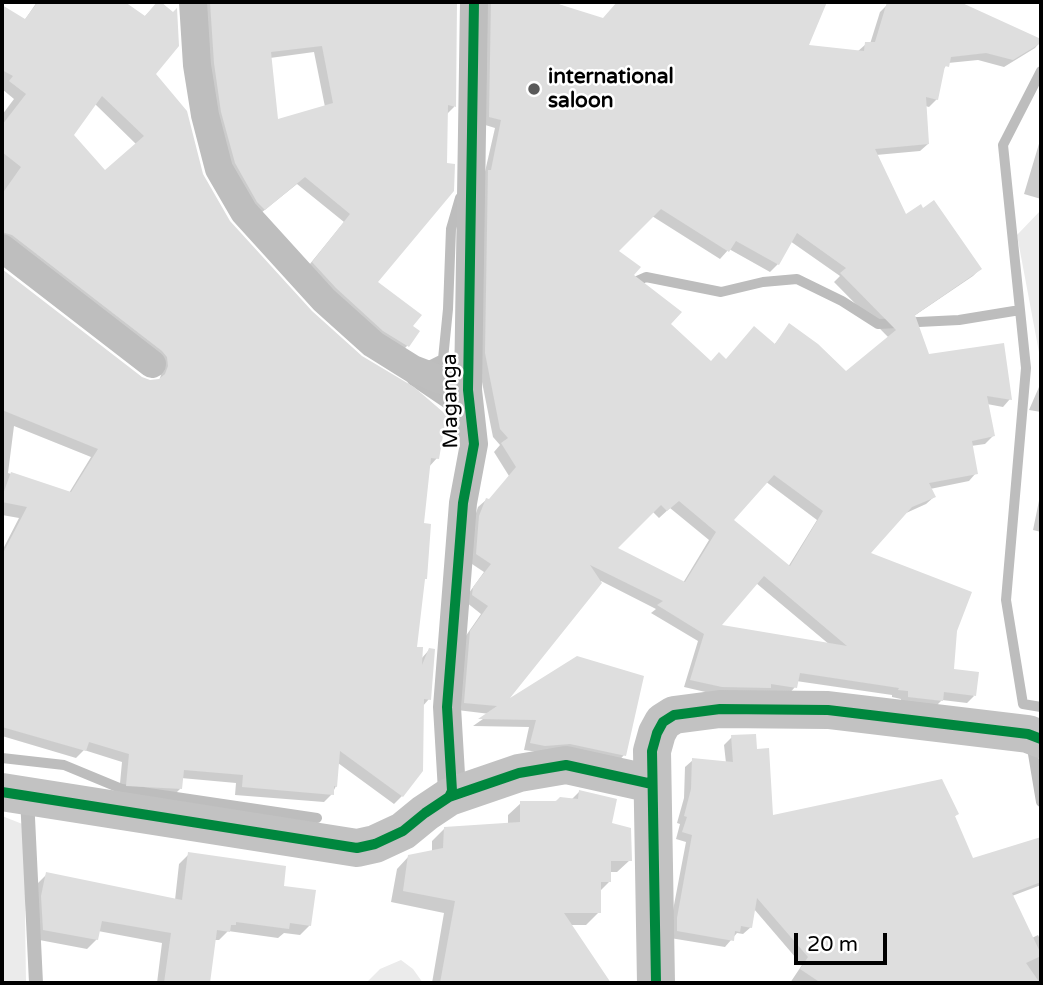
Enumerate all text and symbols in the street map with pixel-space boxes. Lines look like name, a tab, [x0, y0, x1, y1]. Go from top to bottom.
place label: international saloon	[548, 64, 674, 114]
marker: international saloon	[526, 81, 542, 97]
street label: Maganga	[438, 353, 464, 449]
scale bar	[798, 918, 891, 962]
text: 20 m	[807, 932, 858, 957]

